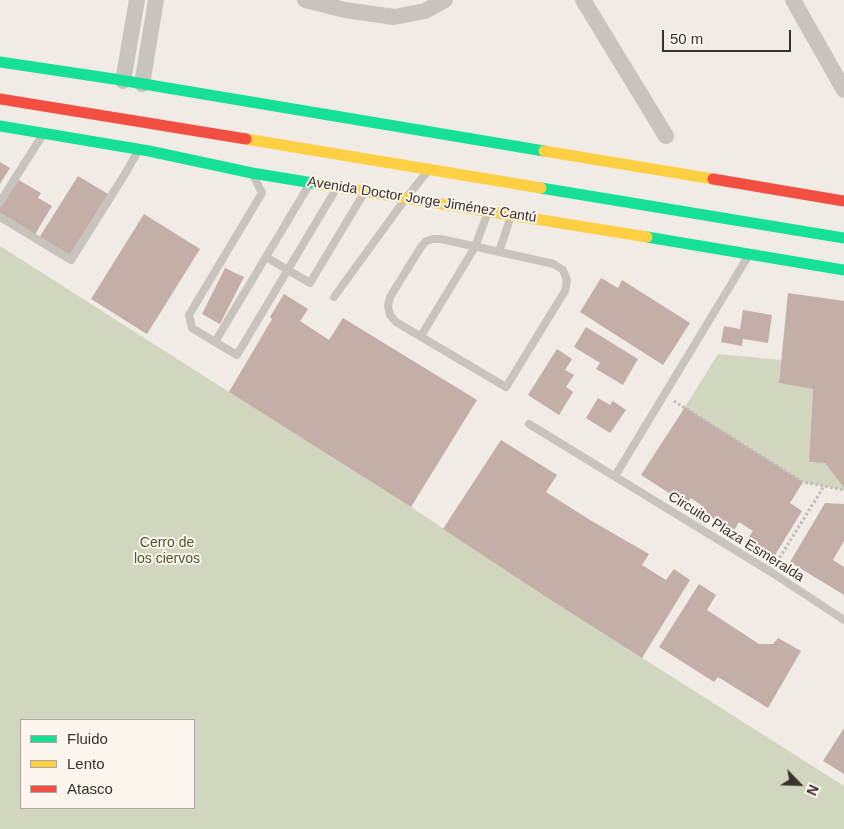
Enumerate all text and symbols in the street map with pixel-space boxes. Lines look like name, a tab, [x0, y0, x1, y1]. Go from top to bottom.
scale bar	[664, 20, 793, 52]
text: 50 m	[670, 30, 703, 47]
street label: Avenida Doctor Jorge Jiménez Cantú	[306, 174, 538, 226]
street label: Circuito Plaza Esmeralda	[665, 488, 807, 586]
park label: Cerro de los ciervos	[134, 535, 200, 568]
legend	[20, 719, 195, 809]
text: Fluido	[67, 730, 108, 747]
text: Lento	[67, 755, 105, 772]
north arrow	[774, 759, 824, 809]
text: Atasco	[67, 780, 113, 797]
text: N	[803, 782, 822, 798]

